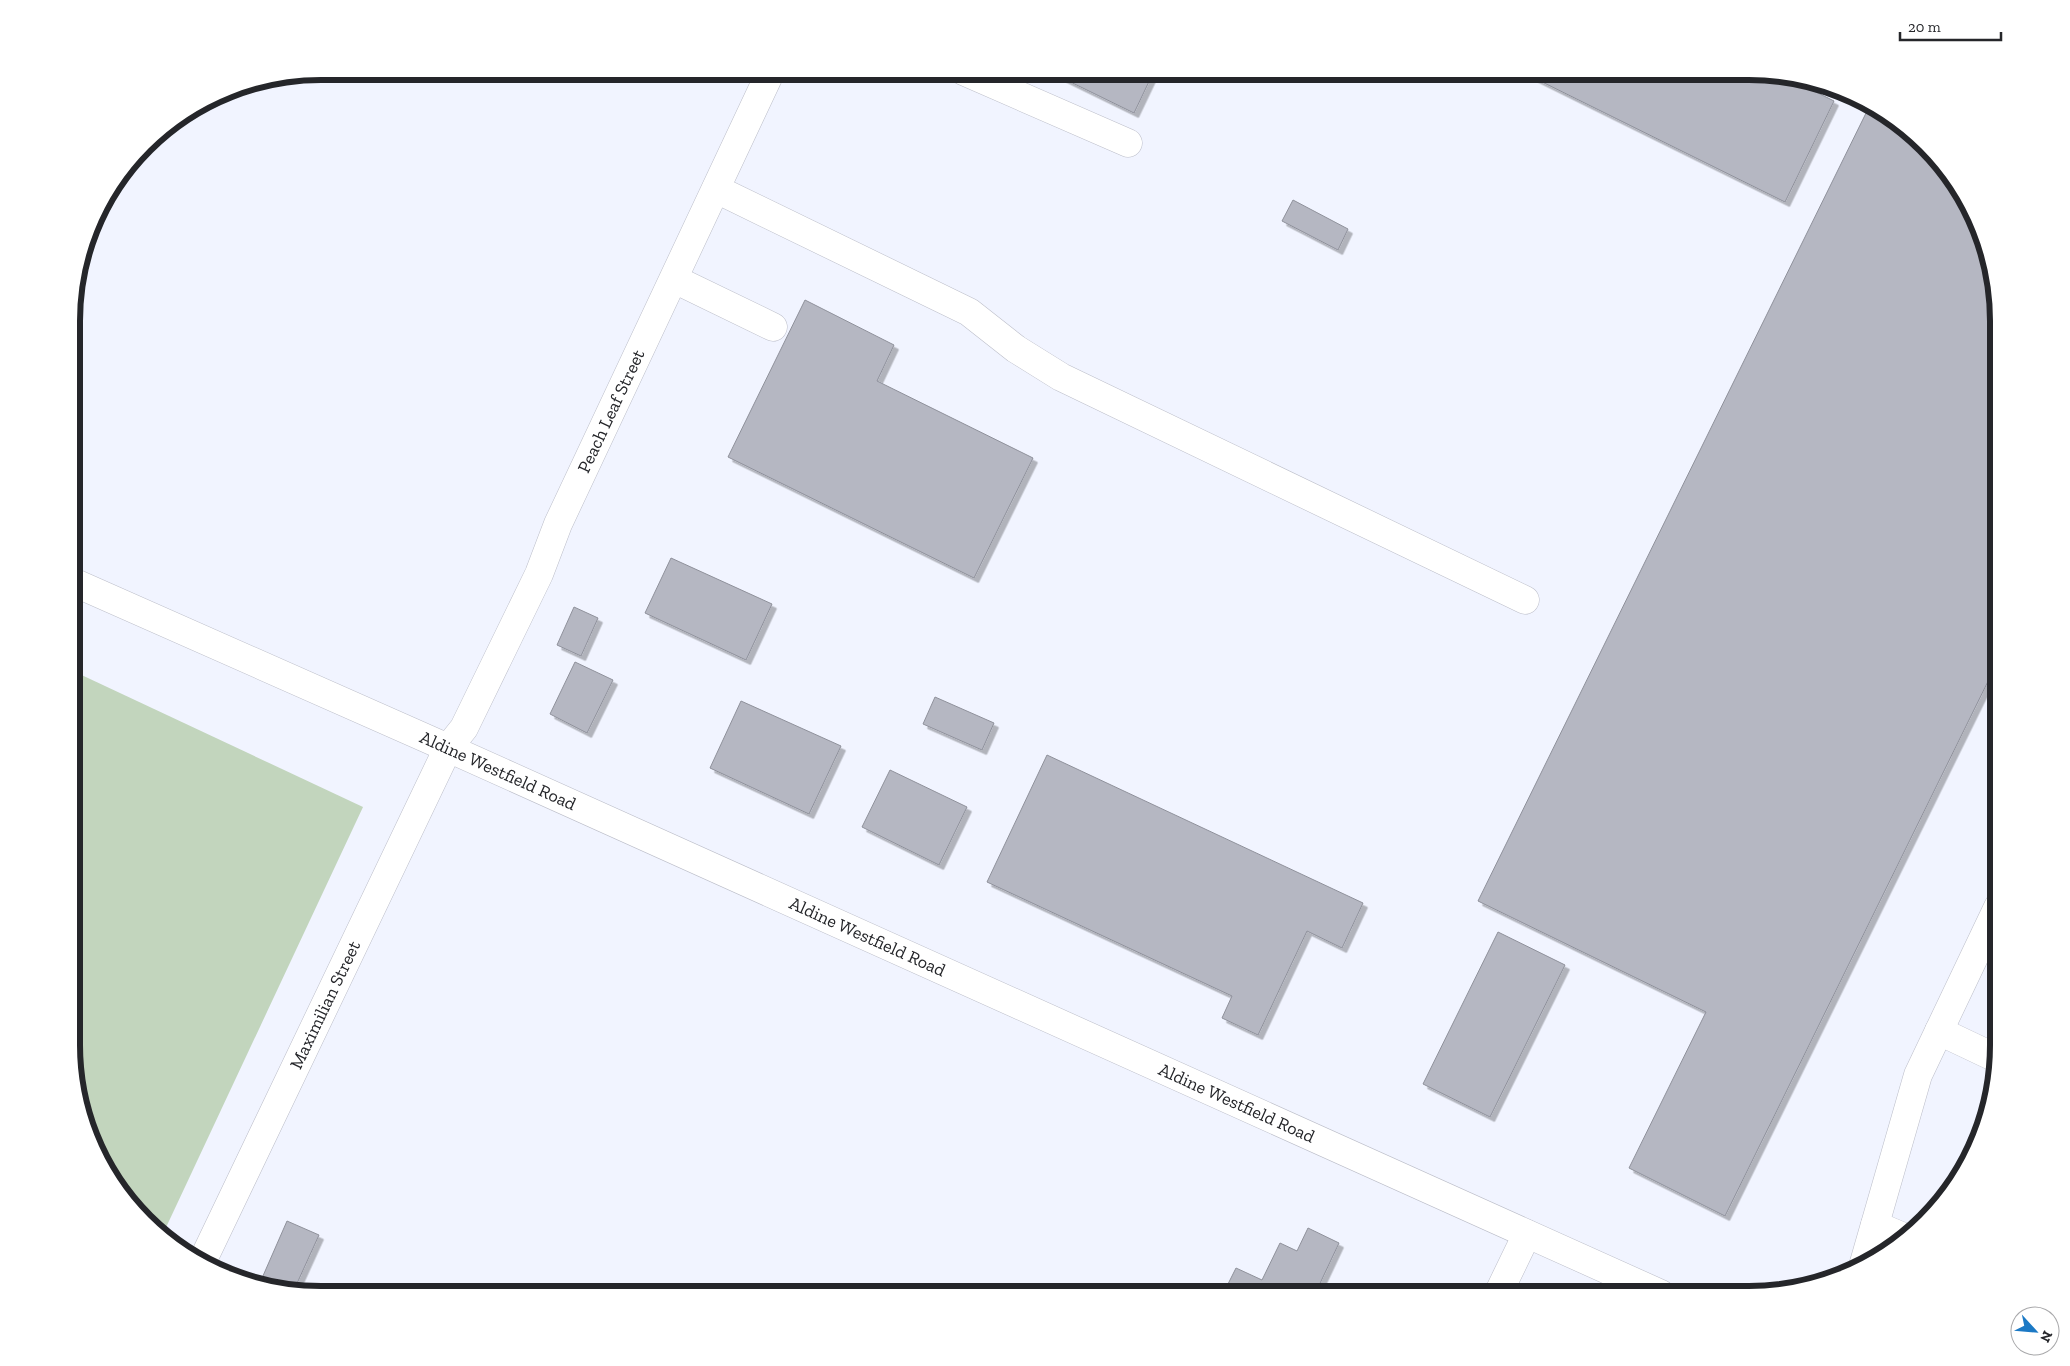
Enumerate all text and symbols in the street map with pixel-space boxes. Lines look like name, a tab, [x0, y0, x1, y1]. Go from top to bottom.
scale bar	[1900, 10, 2001, 42]
text: 20 m	[1908, 18, 1941, 36]
street label: Peach Leaf Street	[573, 346, 650, 476]
street label: Aldine Westfield Road	[417, 726, 580, 815]
street label: Aldine Westfield Road	[786, 892, 949, 982]
street label: Maximilian Street	[285, 937, 365, 1073]
street label: Aldine Westfield Road	[1155, 1058, 1318, 1148]
north arrow	[2010, 1306, 2060, 1356]
text: N	[2036, 1328, 2056, 1345]

